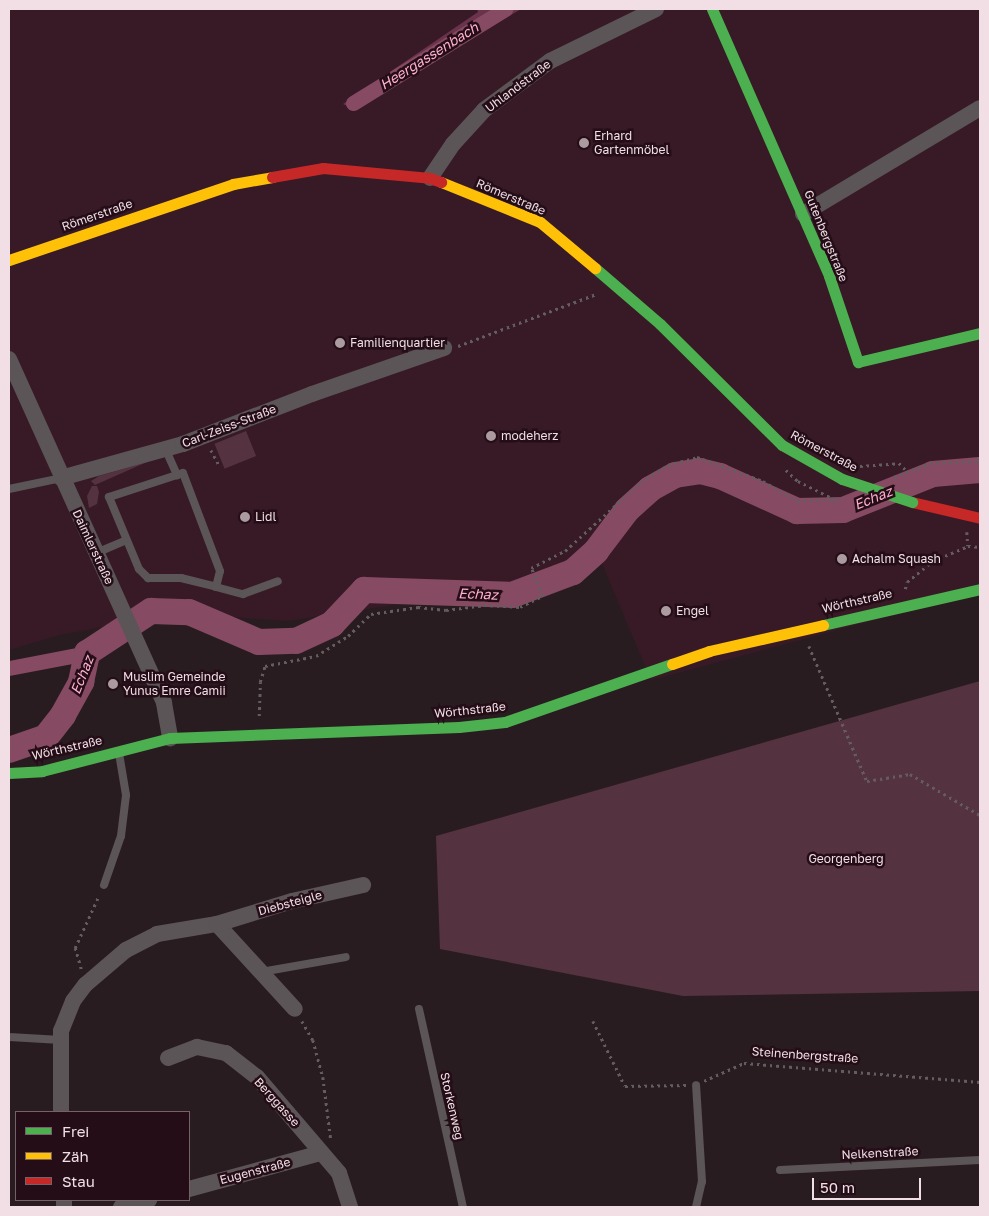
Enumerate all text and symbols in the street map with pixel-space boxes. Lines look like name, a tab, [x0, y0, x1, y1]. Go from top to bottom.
water label: Heergassenbach	[377, 19, 481, 93]
street label: Uhlandstraße	[483, 57, 553, 115]
place label: Erhard Gartenmöbel	[594, 129, 669, 157]
marker: Erhard Gartenmöbel	[578, 137, 590, 149]
street label: Römerstraße	[474, 176, 548, 218]
street label: Gutenbergstraße	[801, 188, 851, 284]
street label: Römerstraße	[60, 196, 134, 234]
place label: Familienquartier	[350, 336, 445, 350]
marker: Familienquartier	[334, 337, 346, 349]
street label: Carl-Zeiss-Straße	[180, 401, 278, 451]
street label: Römerstraße	[788, 427, 860, 475]
place label: modeherz	[501, 429, 558, 443]
marker: modeherz	[485, 430, 497, 442]
water label: Echaz	[851, 483, 895, 513]
street label: Daimlerstraße	[69, 507, 117, 587]
place label: Lidl	[255, 510, 276, 524]
marker: Lidl	[239, 511, 251, 523]
place label: Achalm Squash	[852, 552, 941, 566]
marker: Achalm Squash	[836, 553, 848, 565]
water label: Echaz	[458, 585, 498, 603]
street label: Wörthstraße	[820, 586, 894, 616]
place label: Engel	[676, 604, 709, 618]
marker: Engel	[660, 605, 672, 617]
water label: Echaz	[67, 653, 97, 697]
place label: Muslim Gemeinde Yunus Emre Camii	[123, 670, 226, 698]
marker: Muslim Gemeinde Yunus Emre Camii	[107, 678, 119, 690]
street label: Wörthstraße	[434, 699, 506, 721]
street label: Wörthstraße	[30, 733, 104, 763]
park label: Georgenberg	[808, 852, 884, 866]
street label: Diebsteigle	[257, 888, 323, 918]
street label: Steinenbergstraße	[751, 1044, 859, 1066]
street label: Storkenweg	[437, 1071, 467, 1141]
street label: Berggasse	[251, 1075, 303, 1129]
legend	[15, 1111, 190, 1201]
text: Frei	[62, 1122, 89, 1140]
street label: Nelkenstraße	[841, 1144, 919, 1162]
text: Zäh	[62, 1147, 89, 1165]
street label: Eugenstraße	[218, 1155, 292, 1187]
scale bar	[814, 1168, 923, 1200]
text: Stau	[62, 1172, 95, 1190]
text: 50 m	[820, 1178, 855, 1196]

